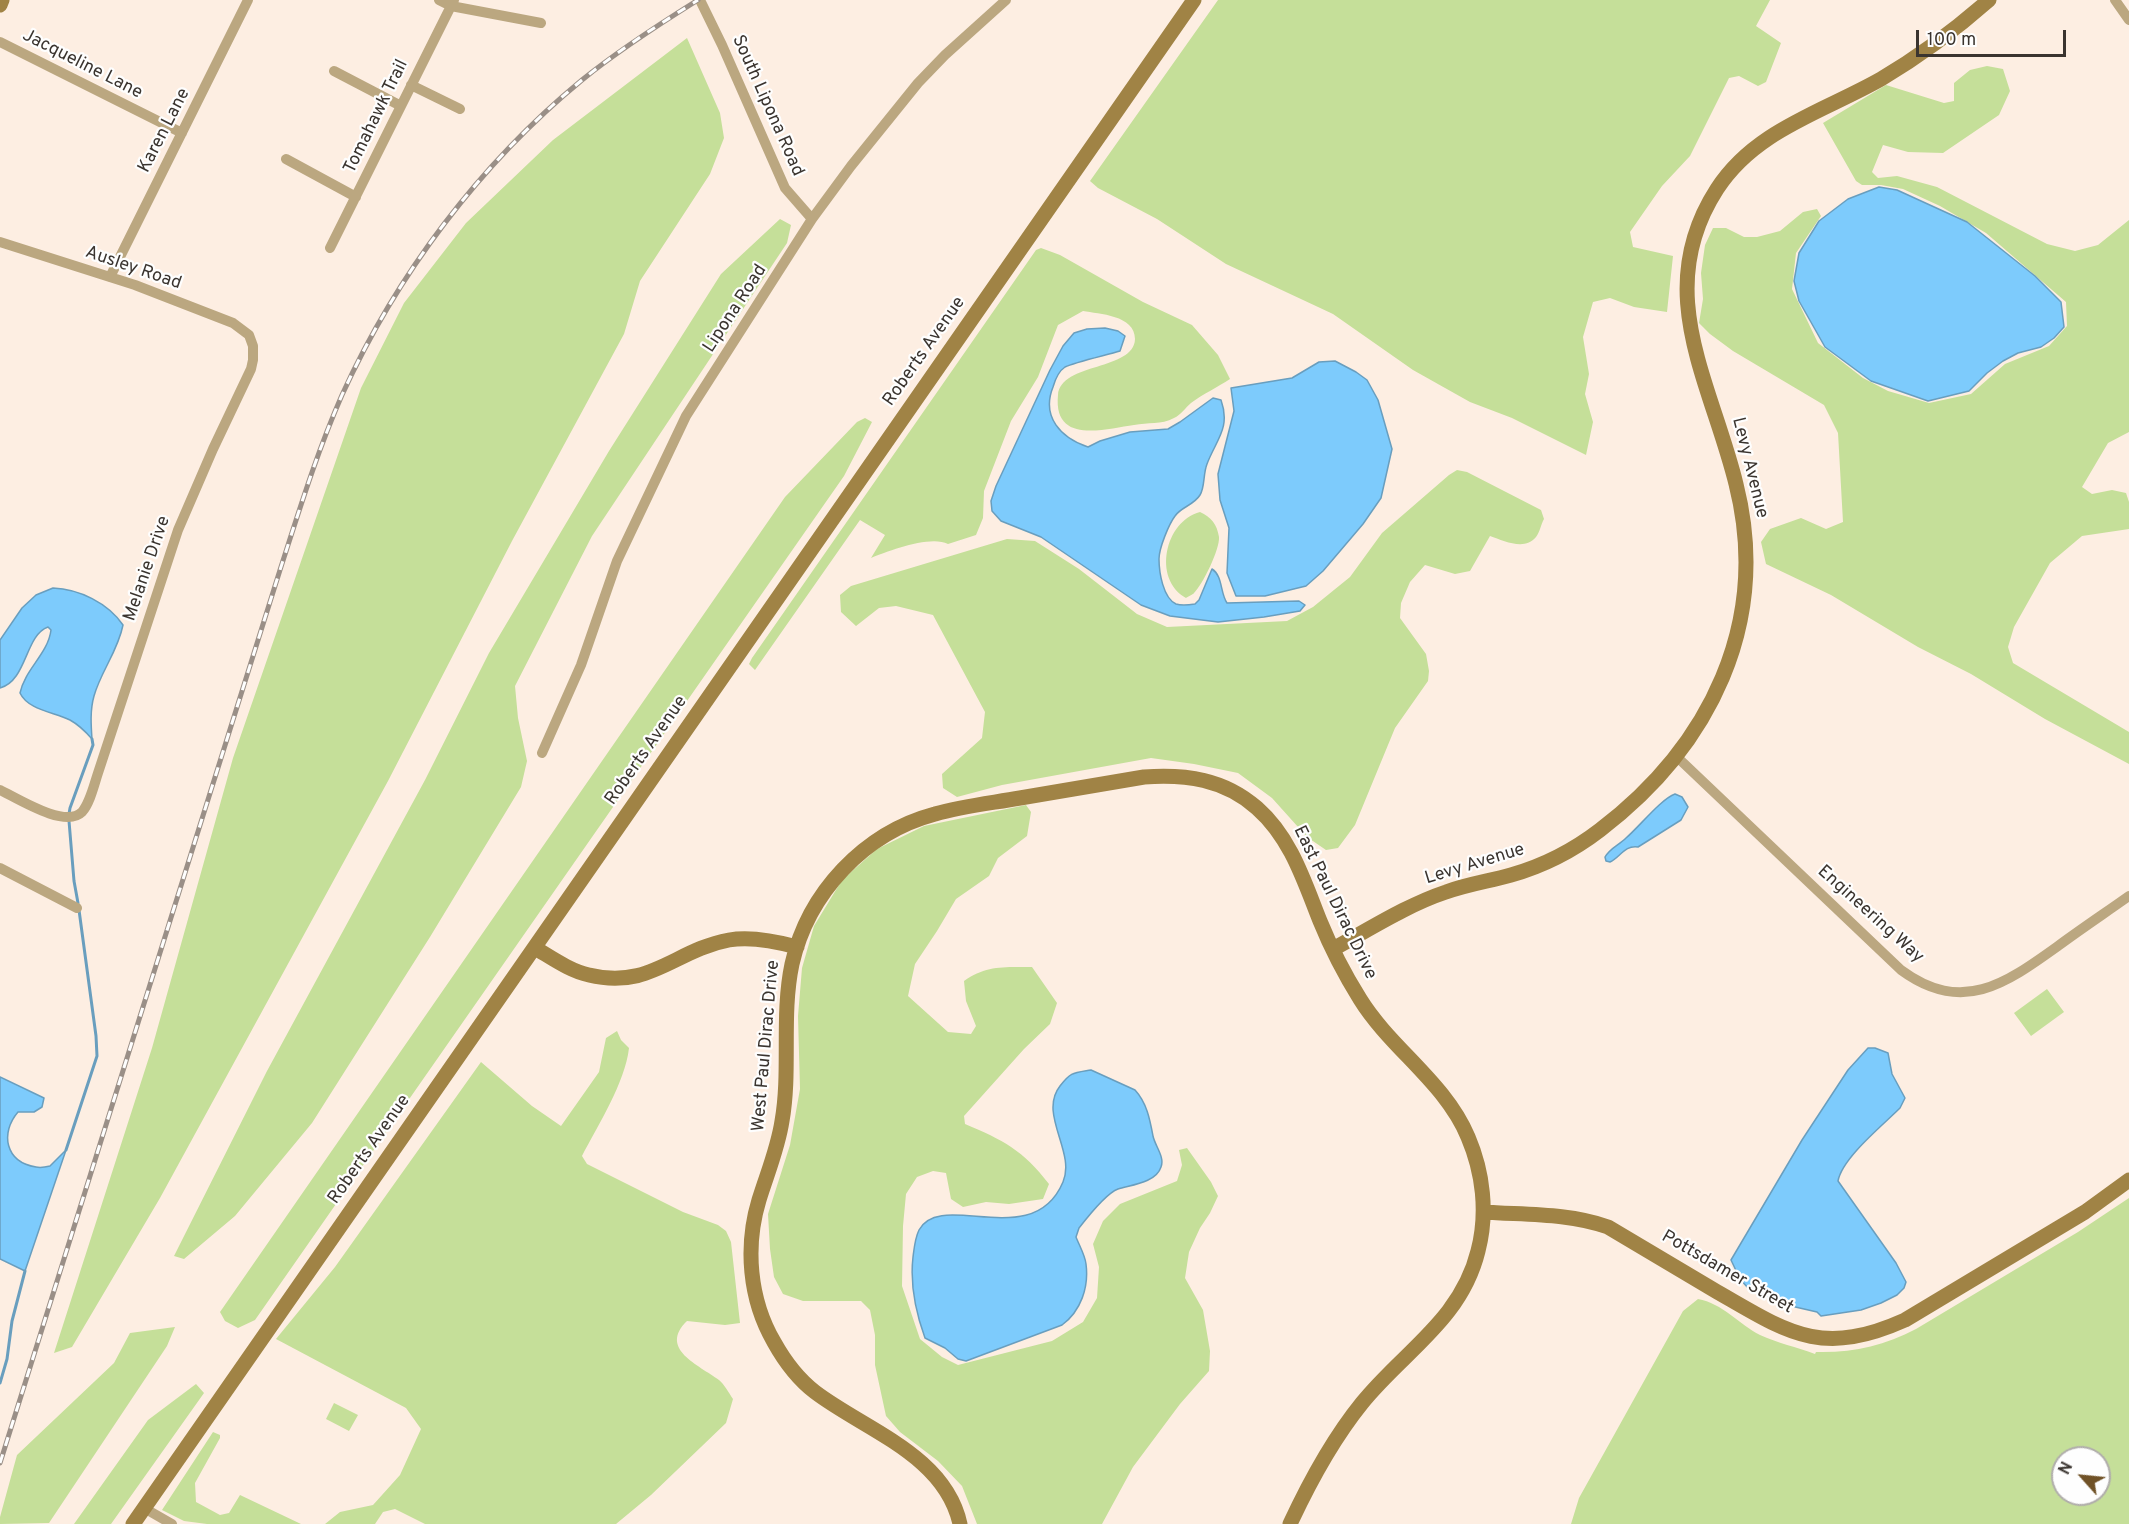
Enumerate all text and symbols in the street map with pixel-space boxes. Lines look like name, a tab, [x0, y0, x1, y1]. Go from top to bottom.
scale bar	[1919, 18, 2069, 56]
street label: Jacqueline Lane	[18, 25, 146, 105]
text: 100 m	[1927, 29, 1976, 52]
street label: South Lipona Road	[726, 32, 808, 180]
street label: Tomahawk Trail	[340, 56, 414, 178]
street label: Karen Lane	[135, 85, 195, 177]
street label: Ausley Road	[82, 242, 184, 296]
street label: Lipona Road	[700, 261, 772, 357]
street label: Roberts Avenue	[879, 293, 971, 411]
street label: Levy Avenue	[1726, 415, 1772, 521]
street label: Melanie Drive	[120, 514, 176, 624]
street label: Roberts Avenue	[601, 692, 693, 810]
street label: East Paul Dirac Drive	[1287, 823, 1381, 983]
street label: Levy Avenue	[1423, 840, 1527, 890]
street label: Engineering Way	[1812, 861, 1928, 969]
street label: West Paul Dirac Drive	[749, 959, 785, 1133]
street label: Roberts Avenue	[324, 1091, 416, 1209]
street label: Pottsdamer Street	[1657, 1226, 1797, 1320]
north arrow	[2051, 1446, 2111, 1506]
text: N	[2055, 1459, 2078, 1478]

